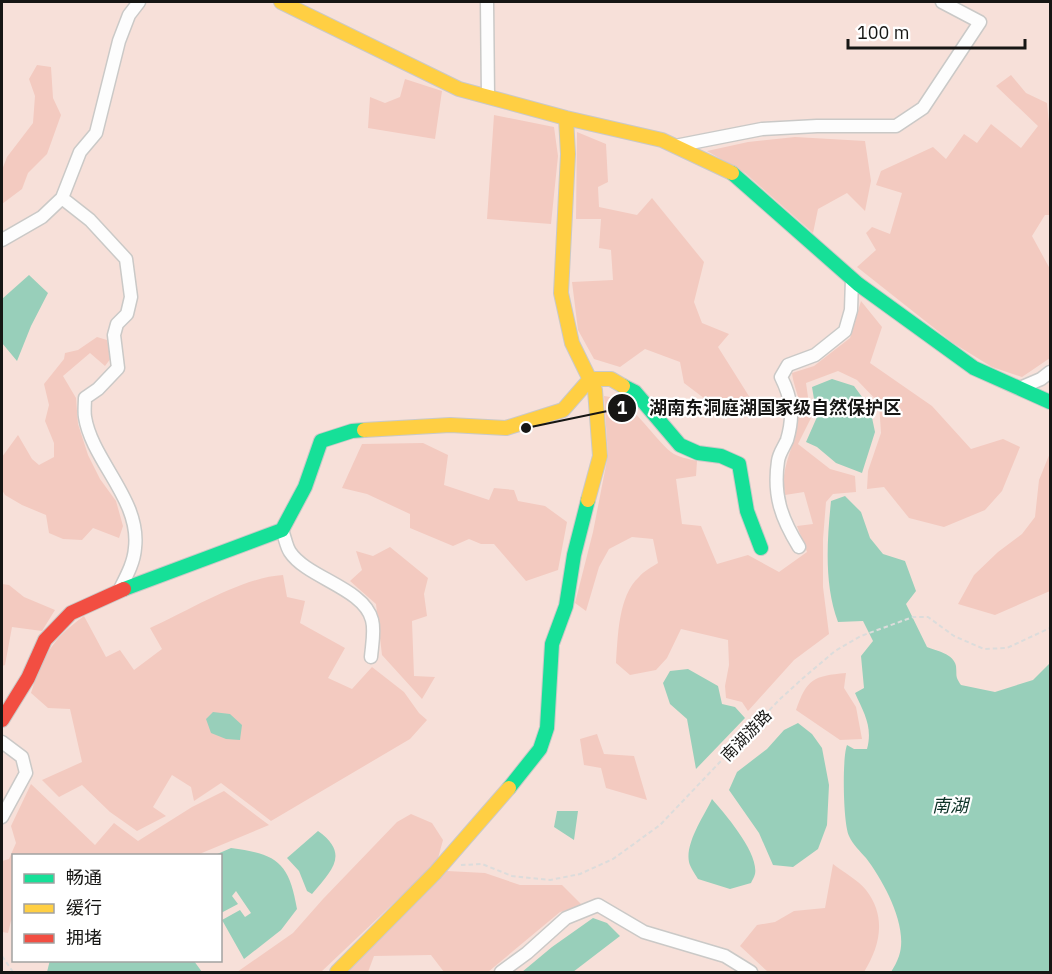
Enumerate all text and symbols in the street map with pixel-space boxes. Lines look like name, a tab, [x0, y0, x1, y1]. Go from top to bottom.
scale bar	[848, 12, 1025, 50]
text: 100 m	[857, 21, 909, 44]
callout: 湖南东洞庭湖国家级自然保护区	[607, 390, 913, 426]
text: 1	[617, 396, 628, 419]
text: 湖南东洞庭湖国家级自然保护区	[649, 396, 901, 419]
street label: 南湖游路	[717, 705, 775, 765]
water label: 南湖	[932, 794, 971, 817]
legend	[12, 854, 222, 962]
text: 畅通	[66, 866, 102, 889]
text: 缓行	[66, 896, 102, 919]
text: 拥堵	[66, 926, 102, 949]

